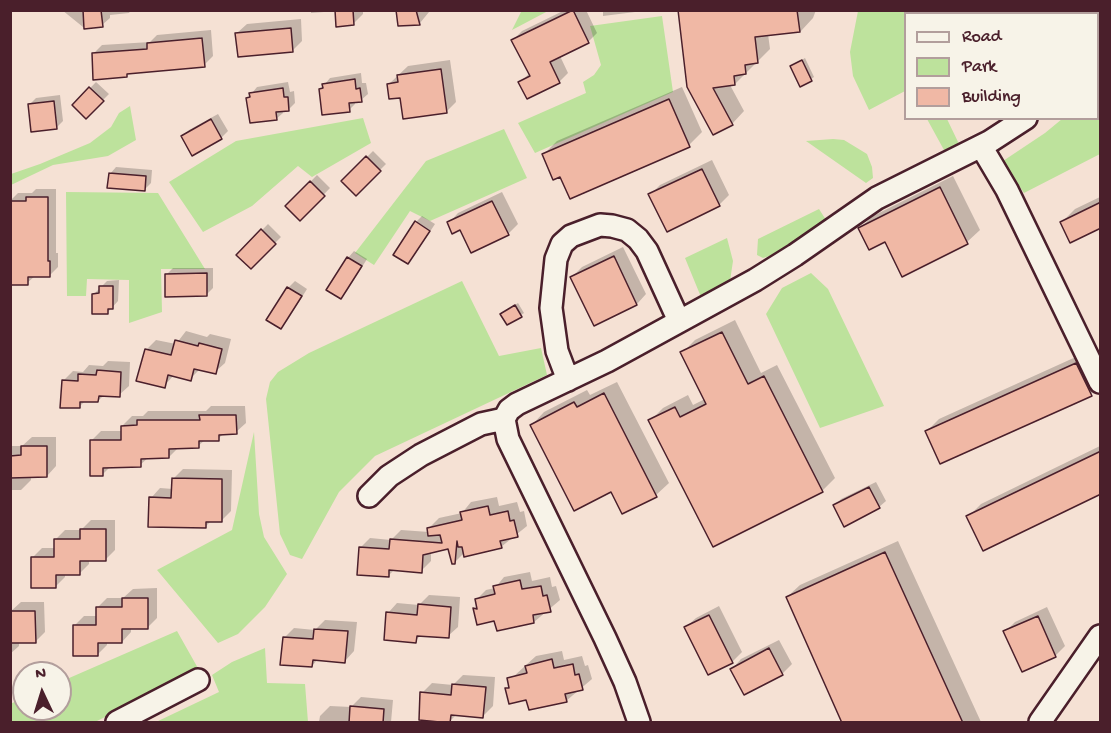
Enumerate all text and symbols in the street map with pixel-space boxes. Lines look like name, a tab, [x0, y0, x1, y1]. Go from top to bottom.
legend	[904, 12, 1099, 120]
text: Road	[962, 27, 1001, 48]
text: Park	[962, 57, 996, 78]
text: Building	[962, 87, 1021, 108]
north arrow	[12, 661, 72, 721]
text: N	[35, 665, 47, 684]

